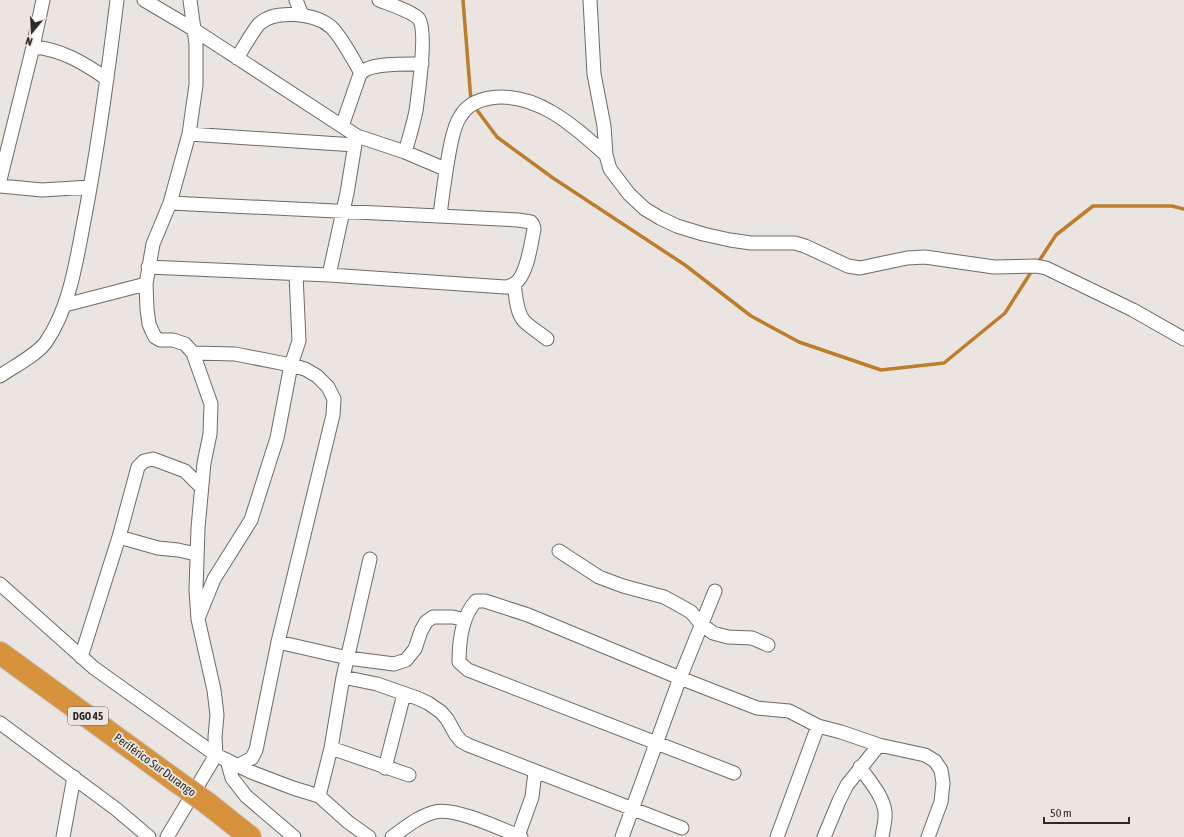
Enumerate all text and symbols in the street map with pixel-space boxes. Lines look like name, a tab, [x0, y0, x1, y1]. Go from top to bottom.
north arrow	[12, 12, 52, 52]
text: N	[24, 35, 34, 48]
road number: DGO 45	[68, 707, 108, 725]
street label: Periférico Sur Durango	[111, 731, 199, 800]
scale bar	[1044, 799, 1129, 825]
text: 50 m	[1050, 806, 1072, 820]

